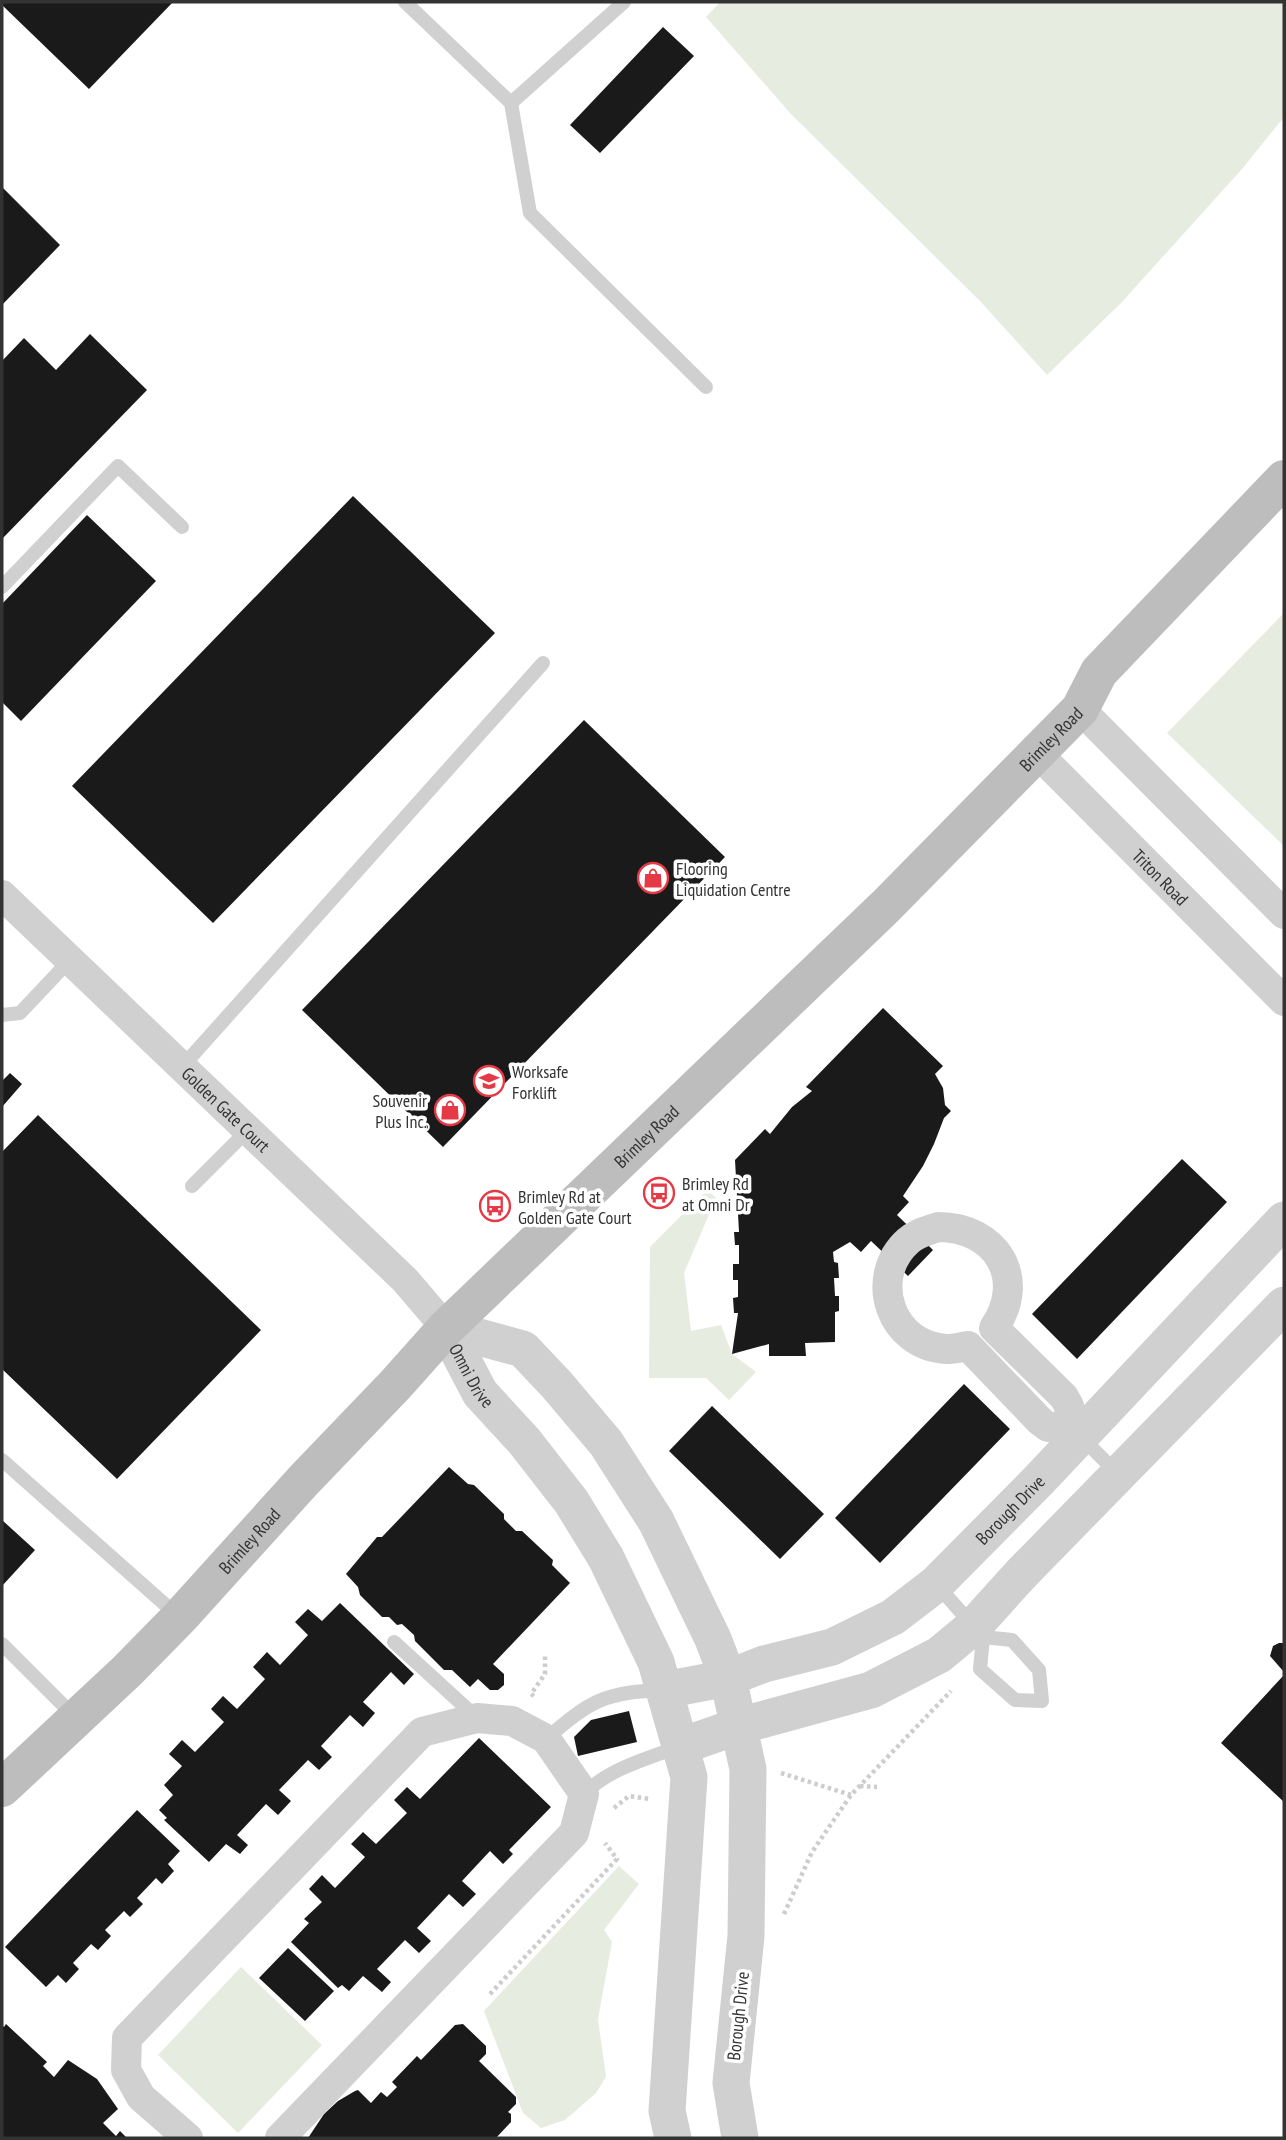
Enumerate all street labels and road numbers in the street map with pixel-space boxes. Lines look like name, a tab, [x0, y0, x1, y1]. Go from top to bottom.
street label: Brimley Road	[1014, 702, 1087, 776]
street label: Triton Road	[1127, 844, 1193, 910]
street label: Golden Gate Court	[177, 1062, 275, 1157]
street label: Brimley Road	[609, 1100, 683, 1172]
street label: Omni Drive	[445, 1340, 499, 1412]
street label: Borough Drive	[970, 1470, 1049, 1549]
street label: Brimley Road	[213, 1503, 285, 1578]
street label: Borough Drive	[722, 1971, 754, 2061]

